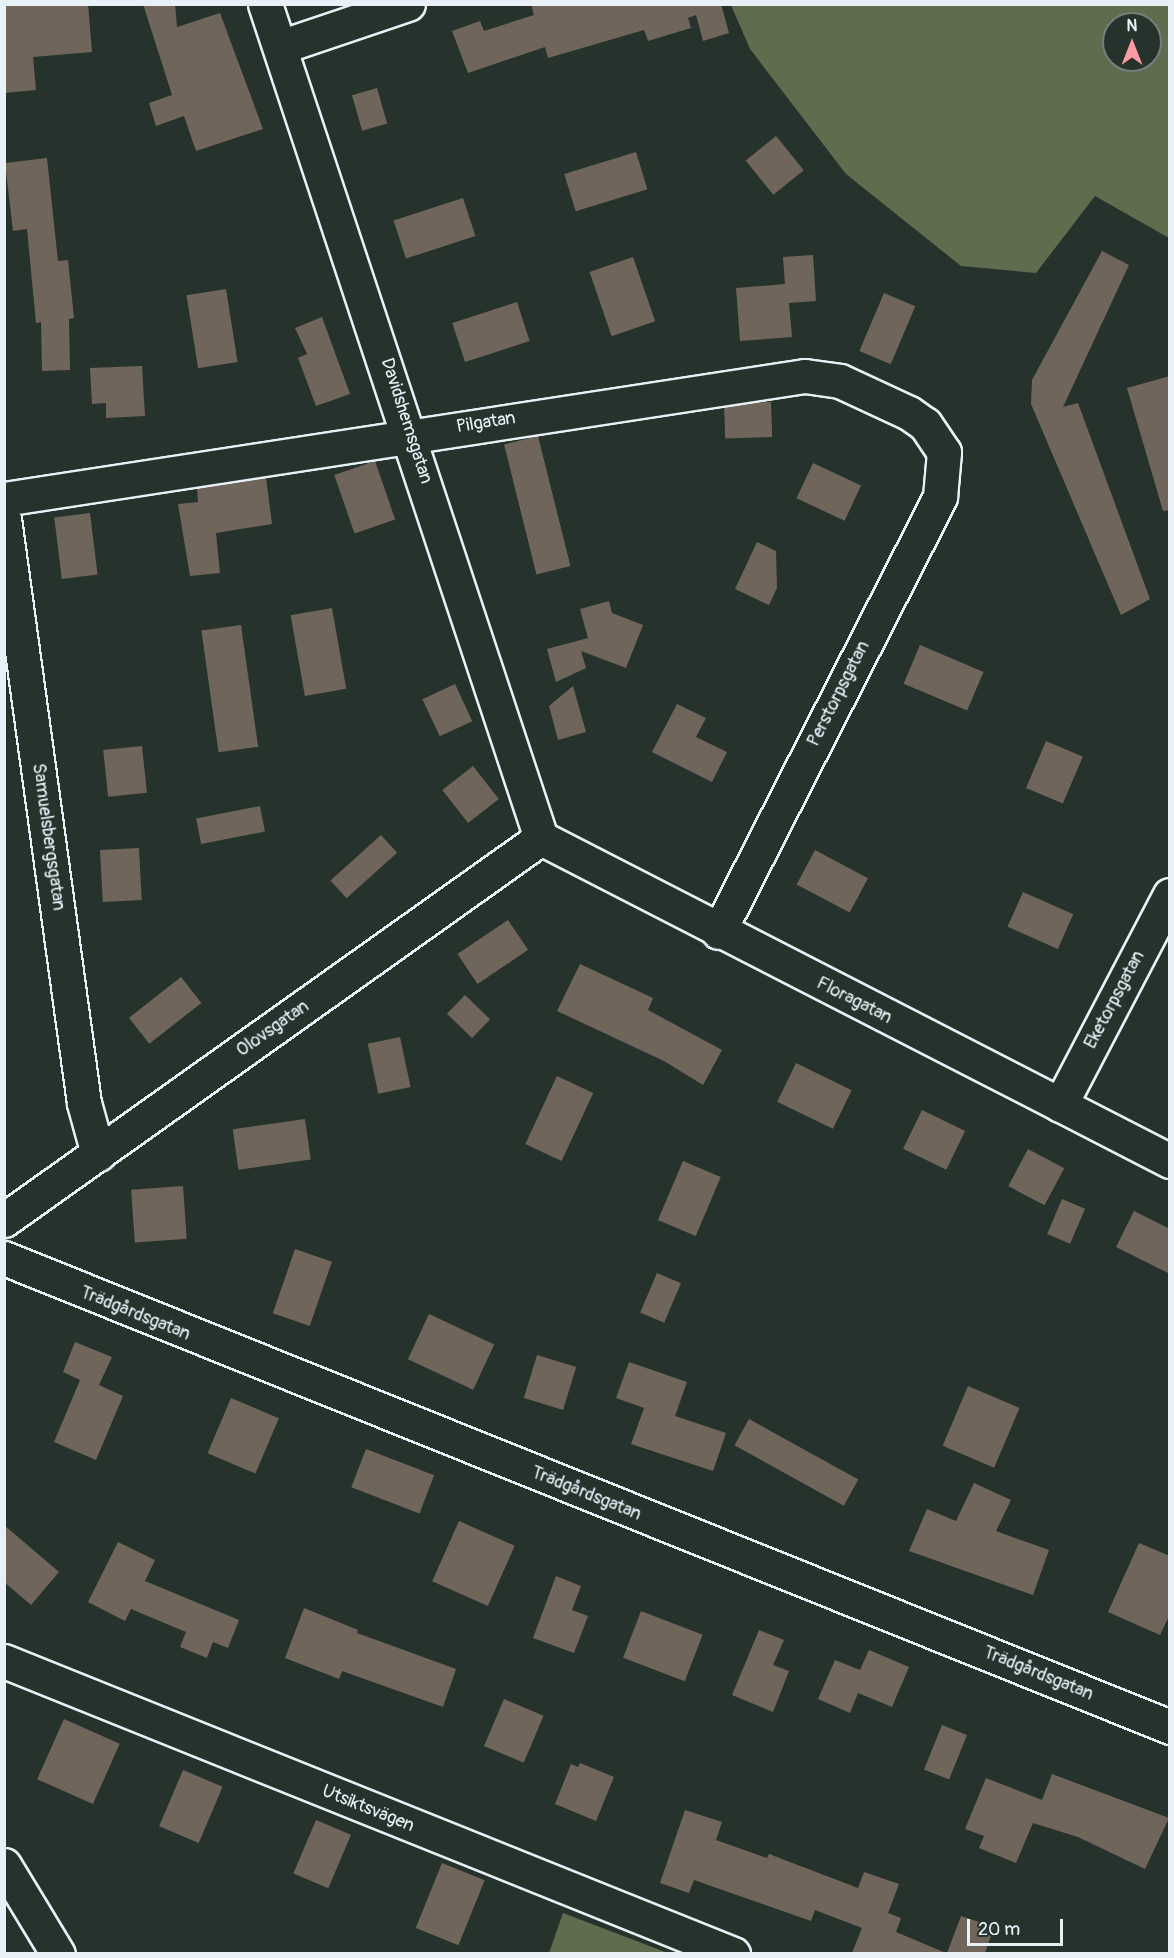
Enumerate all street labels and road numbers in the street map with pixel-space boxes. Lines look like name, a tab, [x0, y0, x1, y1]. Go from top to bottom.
street label: Davidshemsgatan	[376, 355, 436, 487]
street label: Pilgatan	[455, 408, 517, 438]
street label: Perstorpsgatan	[803, 638, 875, 750]
street label: Samuelsbergsgatan	[27, 762, 69, 912]
street label: Eketorpsgatan	[1080, 947, 1150, 1053]
street label: Floragatan	[813, 973, 895, 1029]
street label: Olovsgatan	[233, 996, 313, 1062]
street label: Trädgårdsgatan	[77, 1282, 193, 1346]
street label: Trädgårdsgatan	[528, 1462, 644, 1526]
street label: Trädgårdsgatan	[980, 1642, 1096, 1706]
street label: Utsiktsvägen	[319, 1781, 417, 1837]

